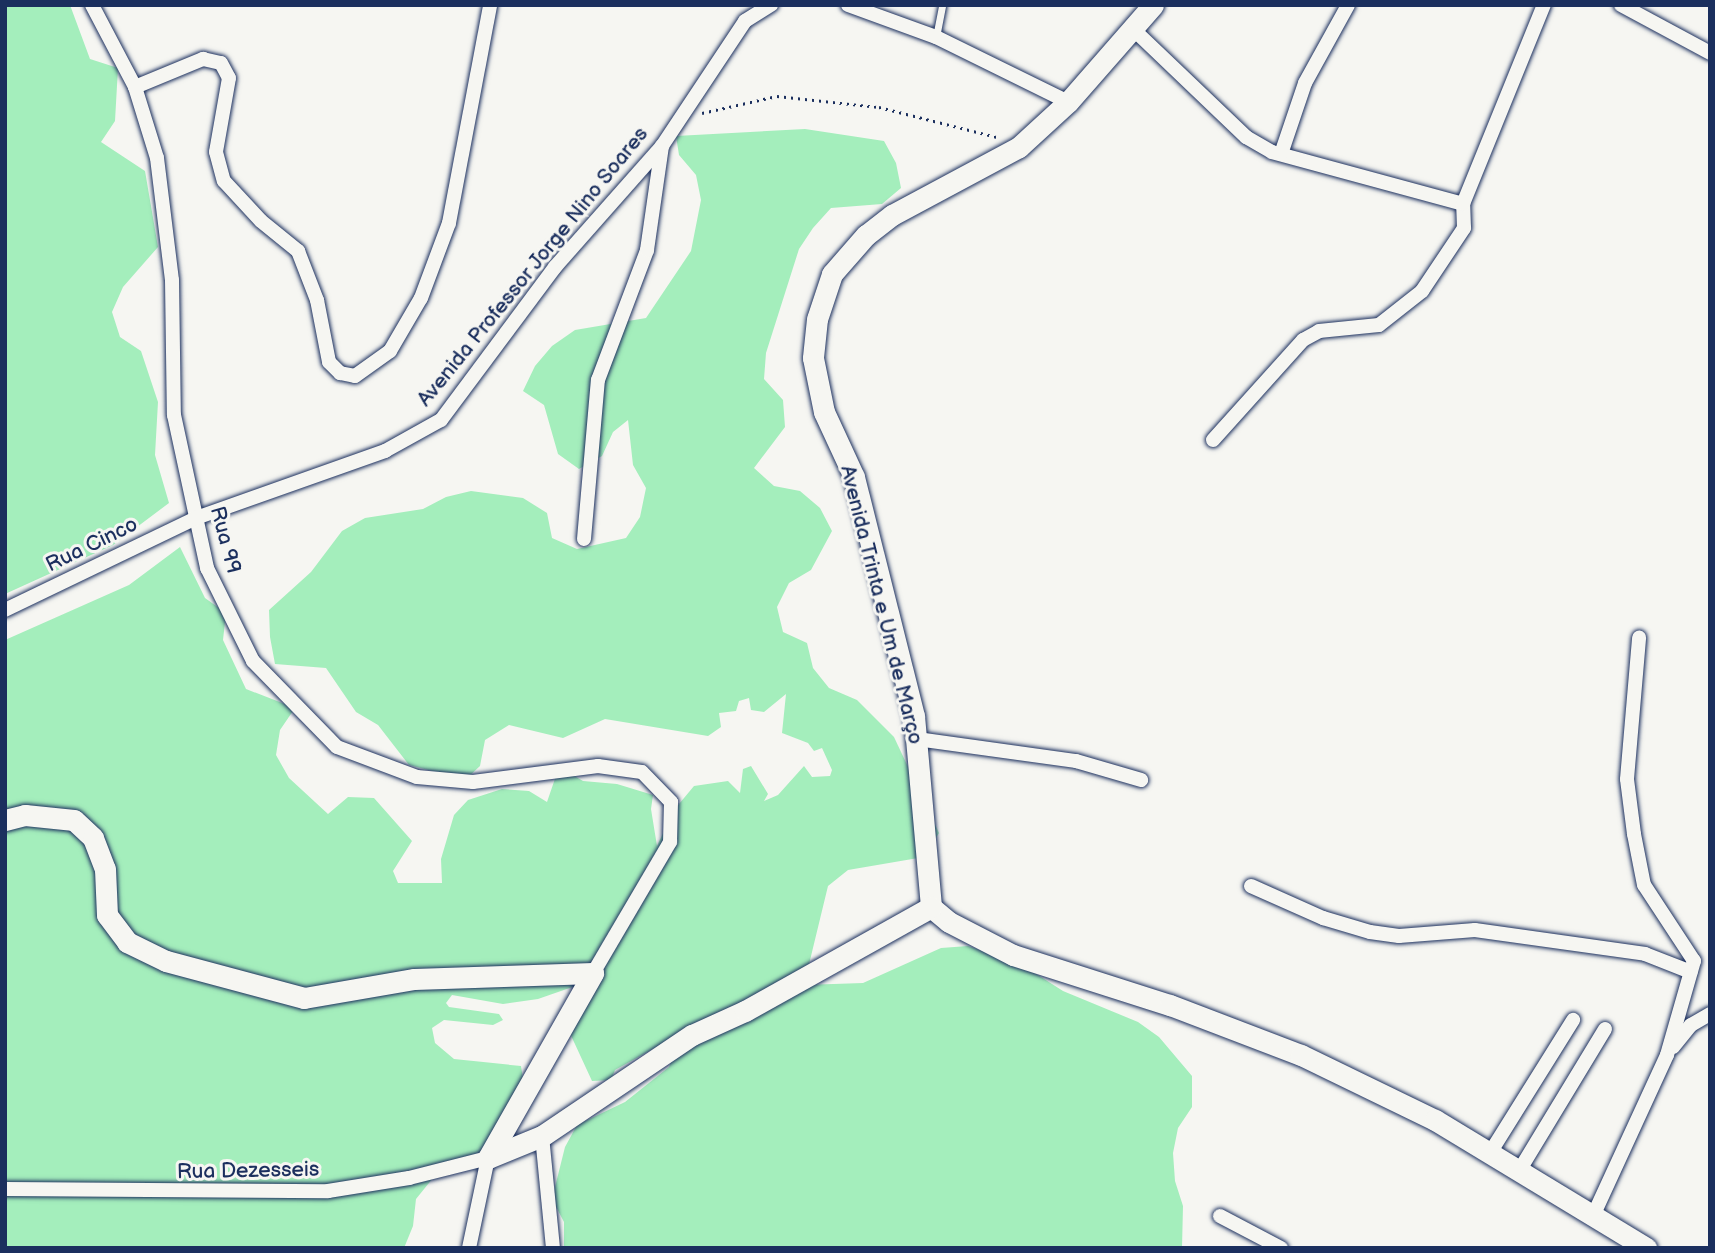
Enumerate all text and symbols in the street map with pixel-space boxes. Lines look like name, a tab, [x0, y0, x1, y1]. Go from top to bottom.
street label: Avenida Professor Jorge Nino Soares	[412, 122, 654, 412]
street label: Avenida Trinta e Um de Março	[834, 463, 928, 747]
street label: Rua 99	[204, 504, 246, 576]
street label: Rua Cinco	[42, 512, 142, 578]
street label: Rua Dezesseis	[177, 1157, 319, 1185]

